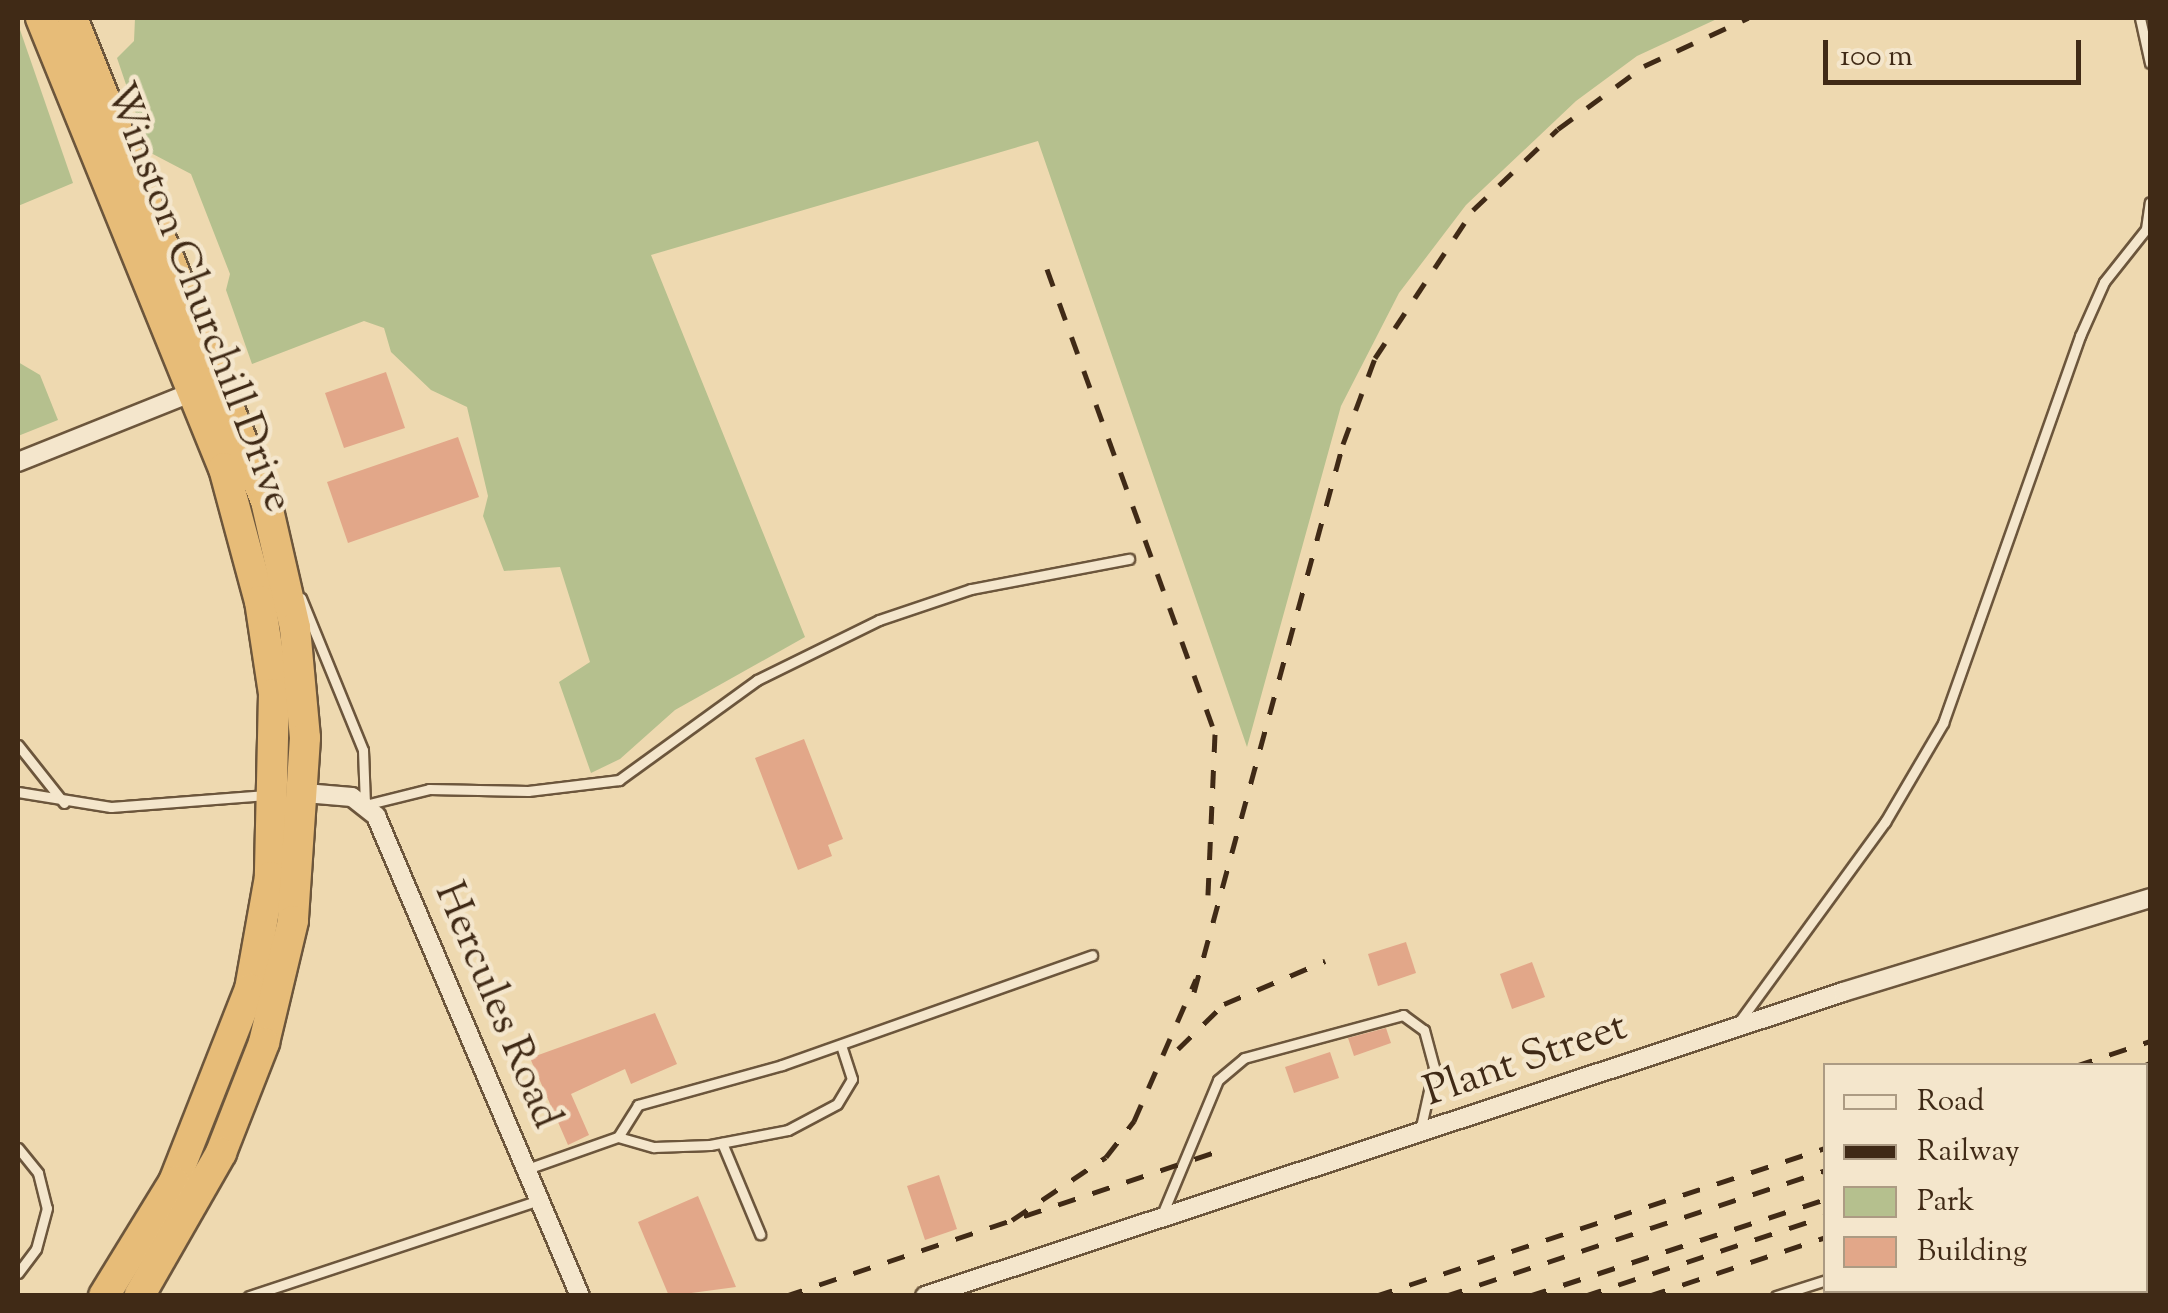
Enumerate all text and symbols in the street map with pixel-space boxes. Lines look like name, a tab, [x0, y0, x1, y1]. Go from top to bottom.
scale bar	[1828, 20, 2086, 82]
text: 100 m	[1840, 36, 1913, 79]
street label: Winston Churchill Drive	[92, 76, 302, 520]
street label: Hercules Road	[422, 875, 570, 1137]
street label: Plant Street	[1418, 1003, 1634, 1119]
legend	[1823, 1063, 2148, 1293]
text: Road	[1917, 1081, 1984, 1124]
text: Railway	[1917, 1131, 2020, 1174]
text: Park	[1917, 1181, 1974, 1224]
text: Building	[1917, 1231, 2027, 1274]

